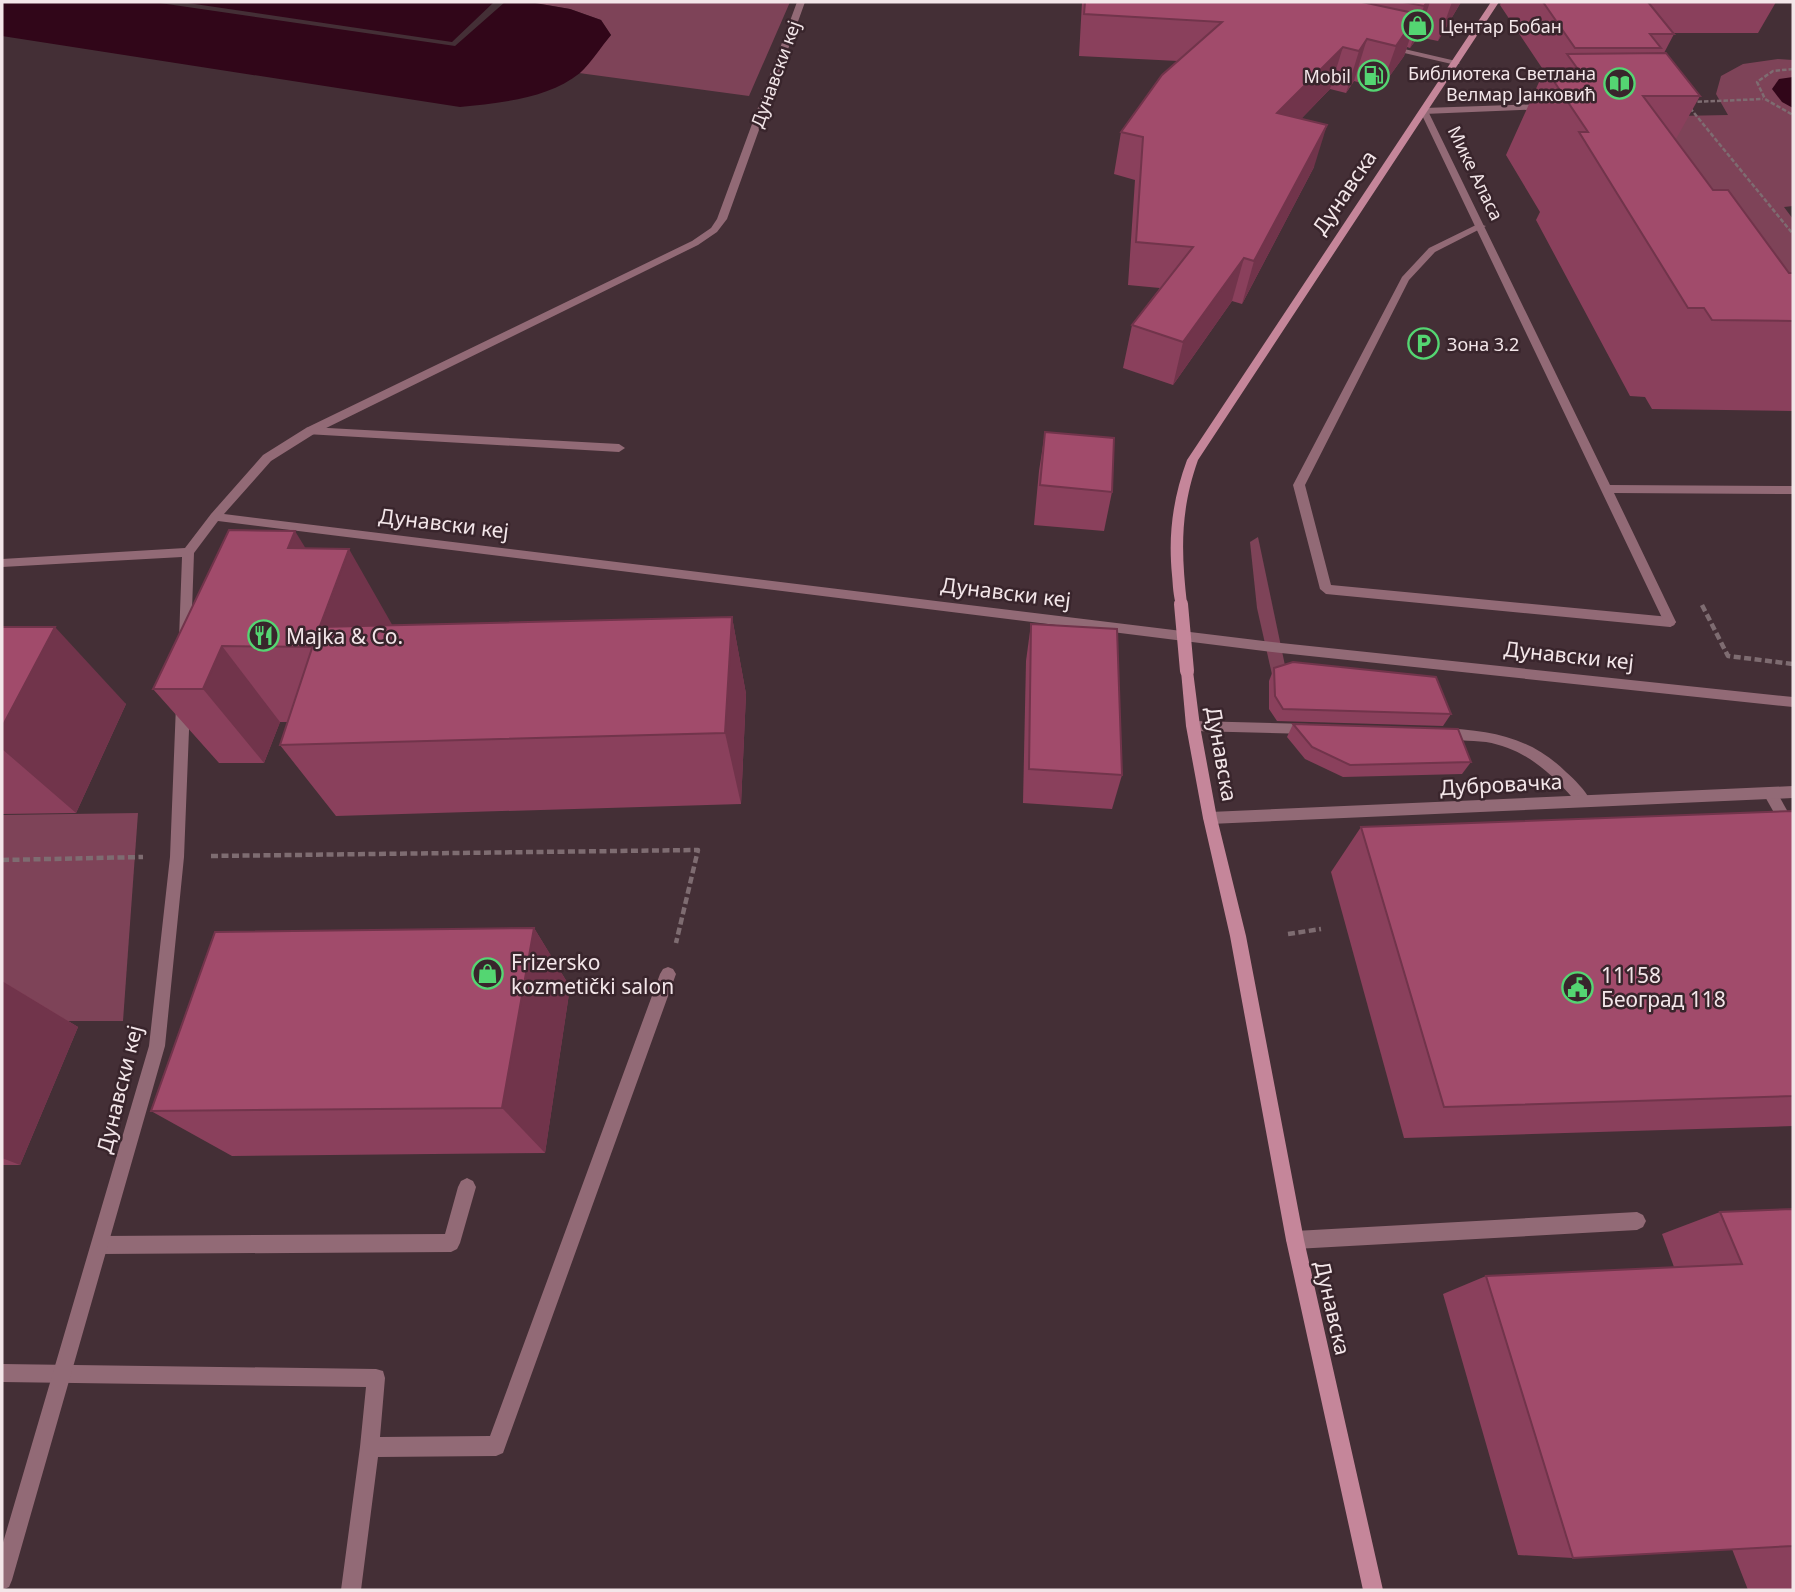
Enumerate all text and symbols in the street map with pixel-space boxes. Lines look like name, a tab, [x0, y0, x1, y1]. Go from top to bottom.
shop icon: Центар Бобан	[1400, 9, 1434, 43]
place label: Центар Бобан	[1440, 14, 1562, 38]
street label: Дунавски кеј	[745, 17, 805, 131]
fuel station icon: Mobil	[1357, 59, 1391, 93]
place label: Библиотека Светлана Велмар Јанковић	[1408, 61, 1596, 106]
place label: Mobil	[1303, 64, 1351, 88]
library icon: Библиотека Светлана Велмар Јанковић	[1602, 66, 1636, 100]
street label: Мике Аласа	[1443, 122, 1509, 224]
street label: Дунавска	[1306, 144, 1382, 240]
parking icon: Зона 3.2	[1407, 327, 1441, 361]
place label: Зона 3.2	[1447, 332, 1519, 356]
street label: Дунавски кеј	[377, 501, 511, 545]
street label: Дунавски кеј	[939, 570, 1073, 614]
restaurant icon: Majka & Co.	[246, 619, 280, 653]
place label: Majka & Co.	[286, 622, 403, 650]
street label: Дунавски кеј	[1503, 634, 1635, 676]
street label: Дунавска	[1200, 704, 1244, 804]
street label: Дубровачка	[1439, 767, 1563, 801]
place label: Frizersko kozmetički salon	[511, 948, 674, 1000]
shop icon: Frizersko kozmetički salon	[471, 957, 505, 991]
place label: 11158 Београд 118	[1601, 961, 1726, 1013]
public building icon: 11158 Београд 118	[1561, 970, 1595, 1004]
street label: Дунавски кеј	[90, 1022, 148, 1156]
street label: Дунавска	[1309, 1258, 1357, 1358]

